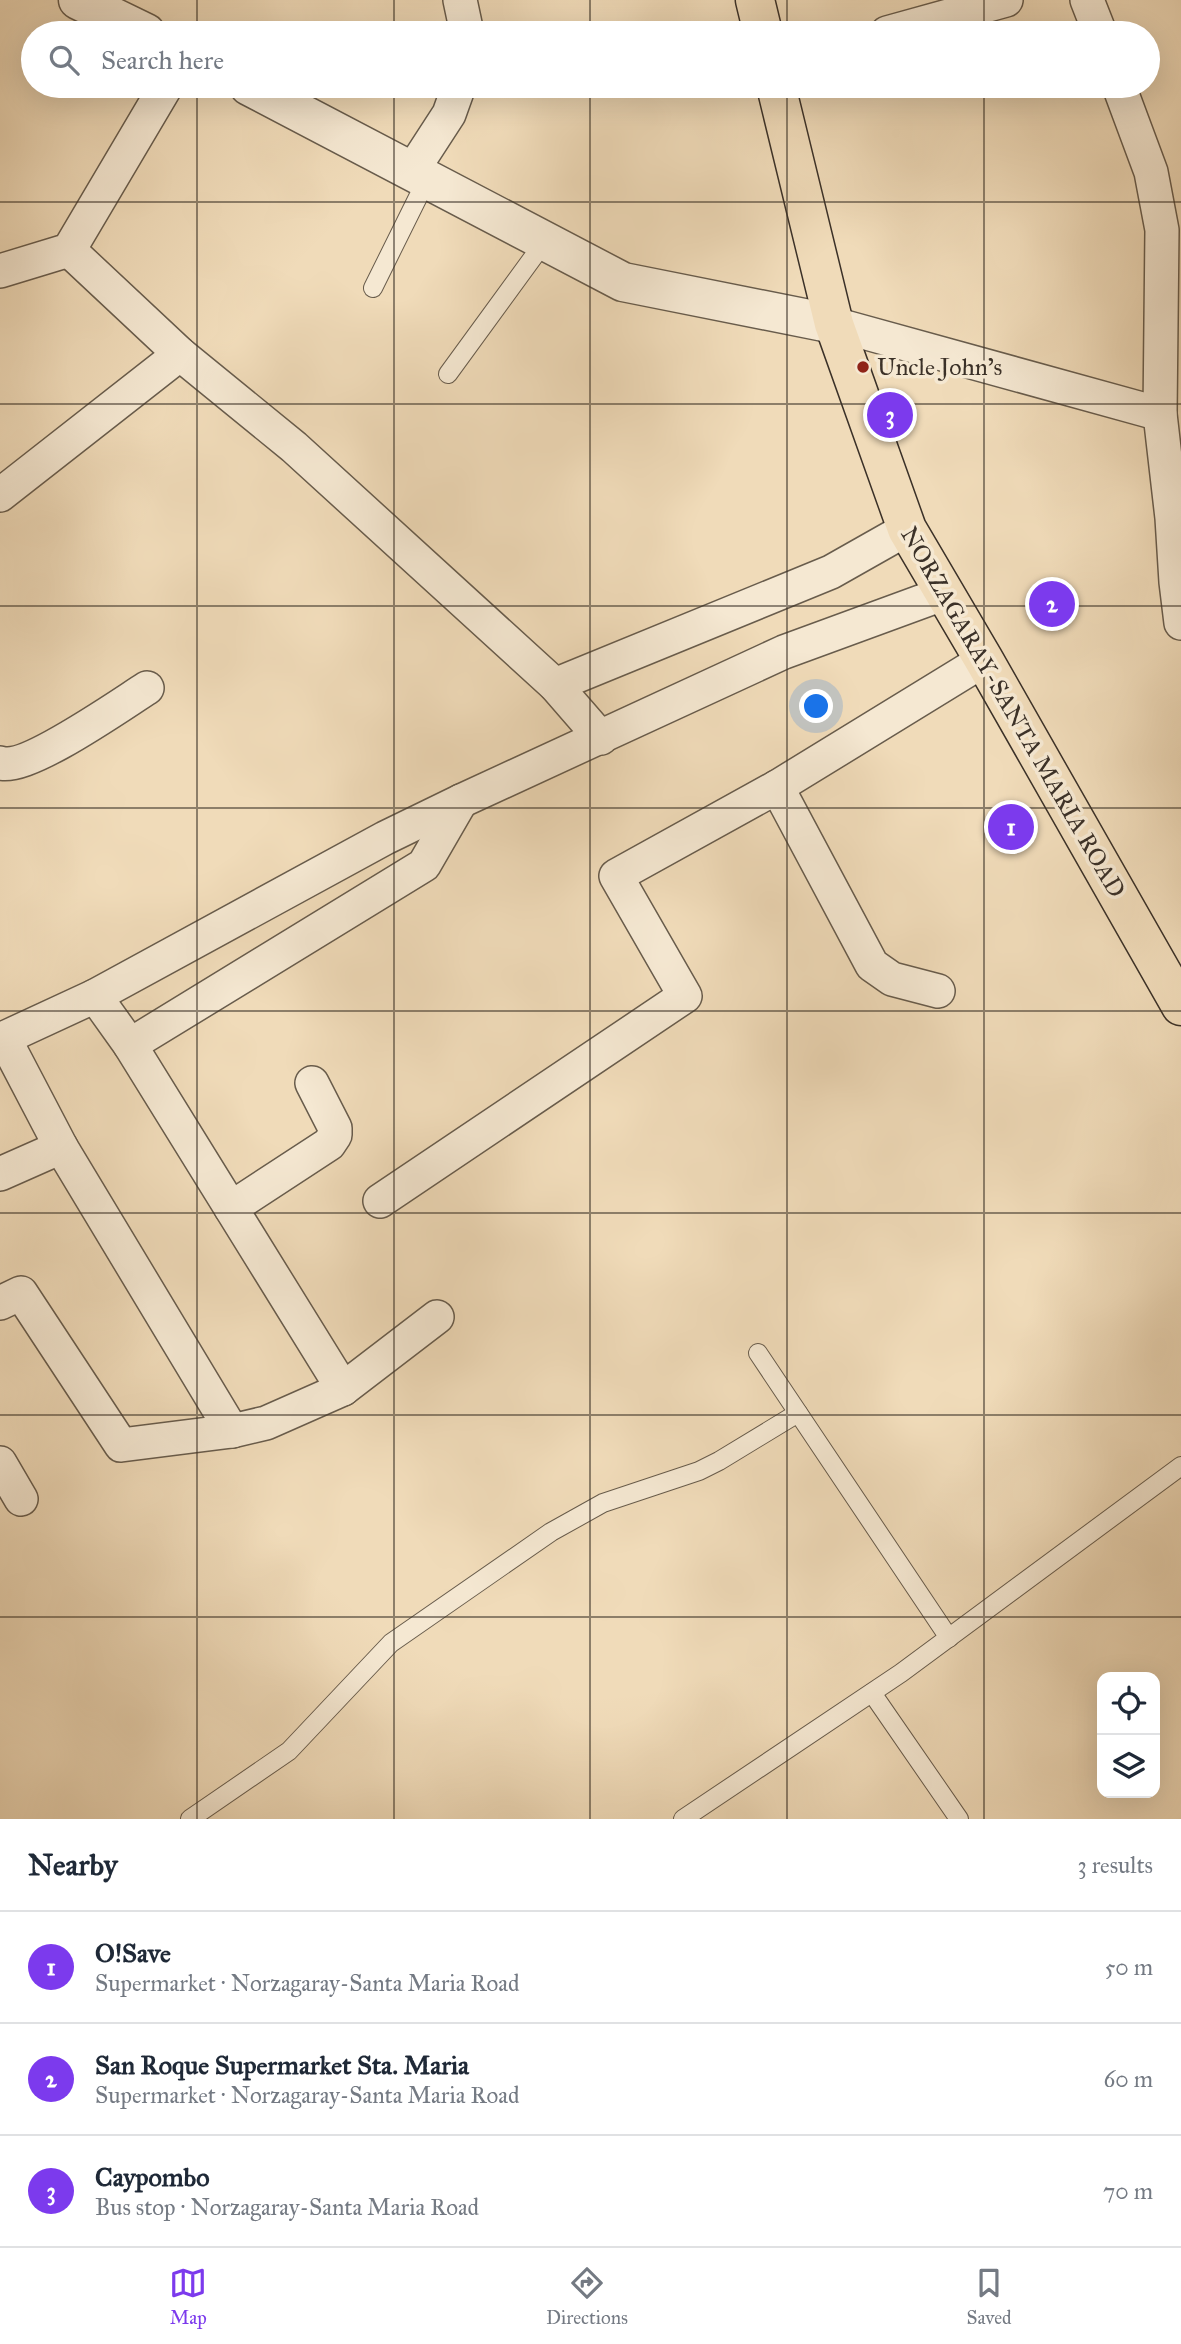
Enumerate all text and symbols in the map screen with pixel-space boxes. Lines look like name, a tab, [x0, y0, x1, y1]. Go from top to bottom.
search box	[21, 21, 1160, 98]
icon: search	[45, 41, 83, 79]
text: Search here	[101, 44, 224, 76]
place label: Uncle John's	[877, 352, 1002, 382]
marker: Uncle John's	[855, 359, 871, 375]
pin: 3	[867, 389, 913, 441]
street label: NORZAGARAY-SANTA MARIA ROAD	[894, 521, 1132, 903]
pin: 2	[1029, 578, 1075, 630]
your location	[799, 689, 833, 723]
pin: 1	[988, 801, 1034, 853]
map controls	[1097, 1672, 1160, 1798]
button: locate	[1097, 1672, 1160, 1735]
button: layers	[1097, 1735, 1160, 1798]
text: Nearby	[28, 1847, 118, 1883]
text: 3 results	[1077, 1851, 1153, 1879]
text: O!Save	[95, 1937, 171, 1969]
text: 1	[46, 1953, 56, 1981]
text: 50 m	[1105, 1953, 1153, 1981]
text: Supermarket · Norzagaray-Santa Maria Road	[95, 1969, 519, 1997]
text: San Roque Supermarket Sta. Maria	[95, 2049, 469, 2081]
text: 2	[45, 2065, 57, 2093]
text: 60 m	[1104, 2065, 1153, 2093]
text: Supermarket · Norzagaray-Santa Maria Road	[95, 2081, 519, 2109]
text: Caypombo	[95, 2161, 209, 2193]
text: 3	[46, 2177, 56, 2205]
text: 70 m	[1103, 2177, 1153, 2205]
text: Bus stop · Norzagaray-Santa Maria Road	[95, 2193, 479, 2221]
tab: Map	[169, 2264, 207, 2329]
tab: Directions	[546, 2264, 628, 2329]
tab: Saved	[967, 2264, 1012, 2329]

